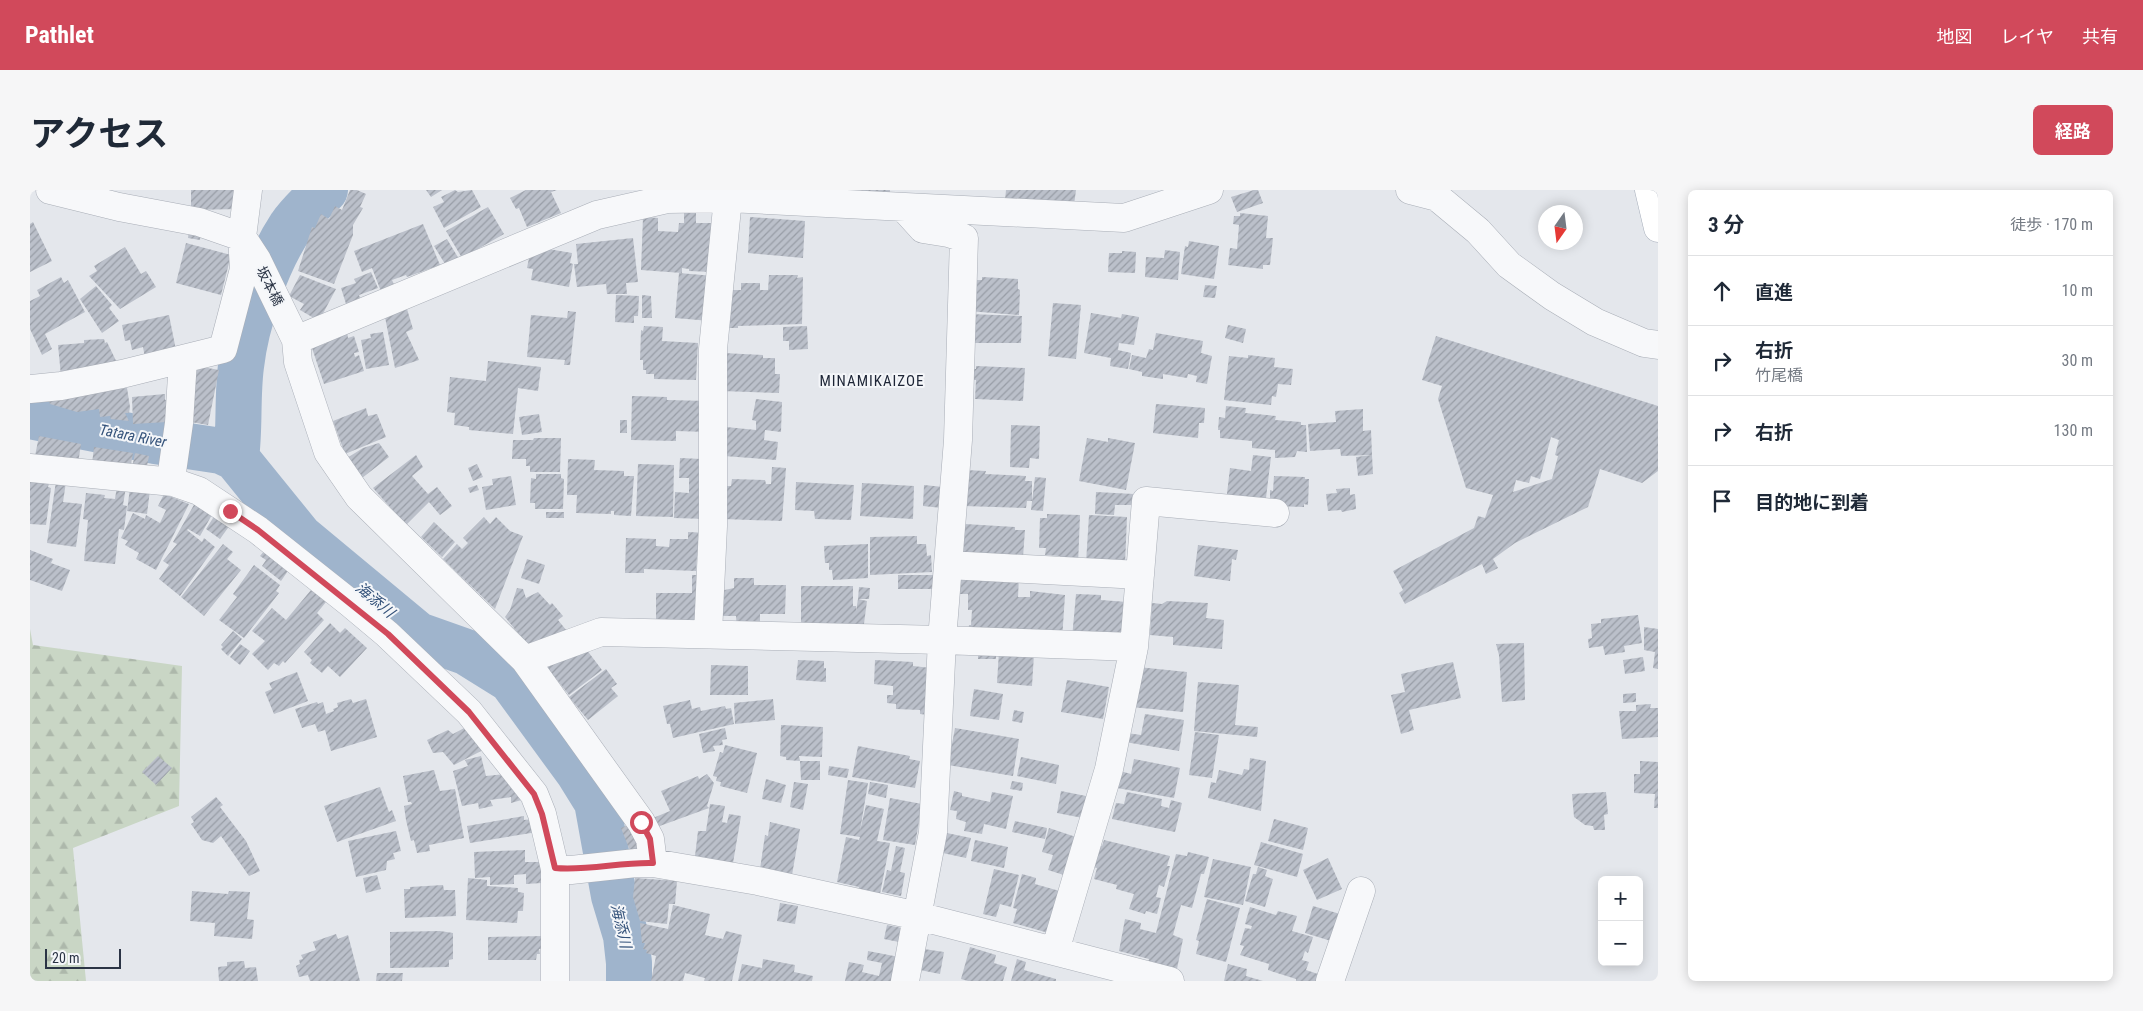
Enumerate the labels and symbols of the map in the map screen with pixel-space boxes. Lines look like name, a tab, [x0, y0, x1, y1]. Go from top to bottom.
north arrow	[1538, 205, 1583, 250]
street label: 坂本橋	[253, 264, 287, 308]
district label: MINAMIKAIZOE	[820, 372, 924, 390]
water label: Tatara River	[98, 421, 169, 451]
route end	[219, 500, 242, 523]
water label: 海添川	[352, 579, 400, 623]
route start	[630, 811, 653, 834]
water label: 海添川	[607, 902, 635, 952]
scale bar	[45, 946, 121, 969]

